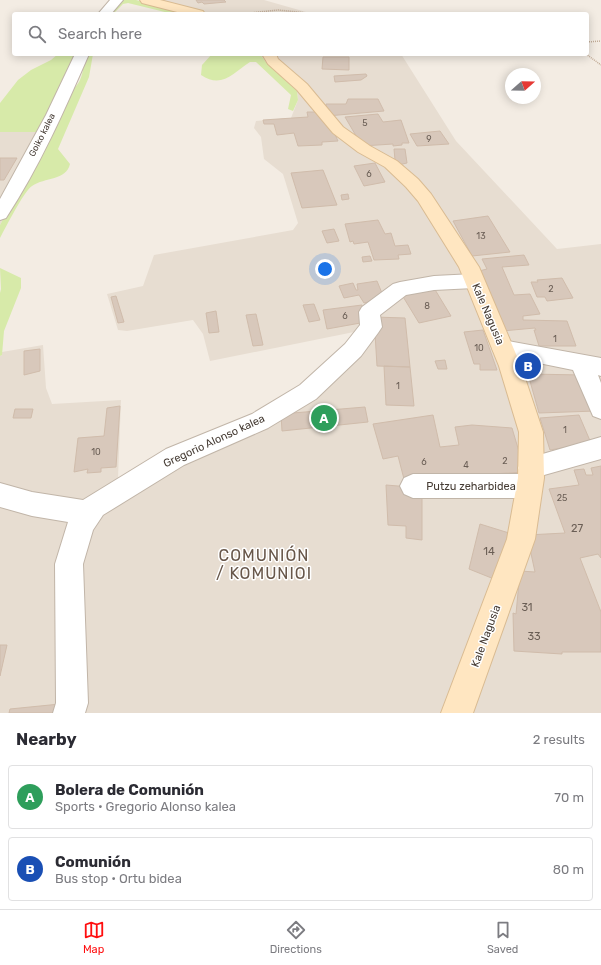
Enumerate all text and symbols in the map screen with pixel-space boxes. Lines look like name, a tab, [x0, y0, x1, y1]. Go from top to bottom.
search box	[12, 12, 589, 56]
icon: search	[26, 23, 48, 45]
text: Search here	[58, 25, 142, 43]
north arrow	[505, 68, 541, 104]
street label: Goiko kalea	[27, 112, 57, 158]
house number: 5	[362, 118, 368, 128]
house number: 9	[426, 134, 432, 144]
house number: 6	[366, 169, 372, 179]
house number: 13	[476, 231, 486, 241]
your location	[315, 259, 335, 279]
street label: Kale Nagusia	[469, 281, 507, 347]
house number: 2	[548, 284, 554, 294]
house number: 8	[424, 301, 430, 311]
house number: 6	[342, 311, 348, 321]
house number: 1	[553, 334, 557, 344]
house number: 10	[474, 343, 484, 353]
pin: B	[515, 351, 541, 381]
house number: 1	[396, 381, 400, 391]
pin: A	[311, 403, 337, 433]
street label: Gregorio Alonso kalea	[161, 412, 267, 470]
house number: 1	[563, 425, 567, 435]
house number: 10	[91, 447, 101, 457]
house number: 2	[502, 456, 508, 466]
house number: 6	[421, 457, 427, 467]
house number: 4	[463, 460, 469, 470]
street label: Putzu zeharbidea	[426, 480, 516, 493]
house number: 25	[557, 493, 567, 503]
house number: 27	[571, 522, 583, 535]
district label: COMUNIÓN / KOMUNIOI	[216, 545, 312, 583]
house number: 14	[483, 545, 495, 558]
house number: 31	[521, 601, 533, 614]
street label: Kale Nagusia	[469, 603, 503, 669]
house number: 33	[527, 630, 541, 643]
text: Nearby	[16, 729, 77, 749]
text: 2 results	[533, 732, 585, 747]
text: Bolera de Comunión	[55, 781, 204, 799]
text: A	[25, 790, 35, 805]
text: 70 m	[554, 790, 584, 805]
text: Sports · Gregorio Alonso kalea	[55, 799, 236, 814]
text: Comunión	[55, 853, 131, 871]
text: B	[25, 862, 35, 877]
text: 80 m	[553, 862, 584, 877]
text: Bus stop · Ortu bidea	[55, 871, 182, 886]
tab: Map	[83, 919, 105, 956]
tab: Directions	[270, 919, 322, 956]
tab: Saved	[487, 919, 518, 956]

